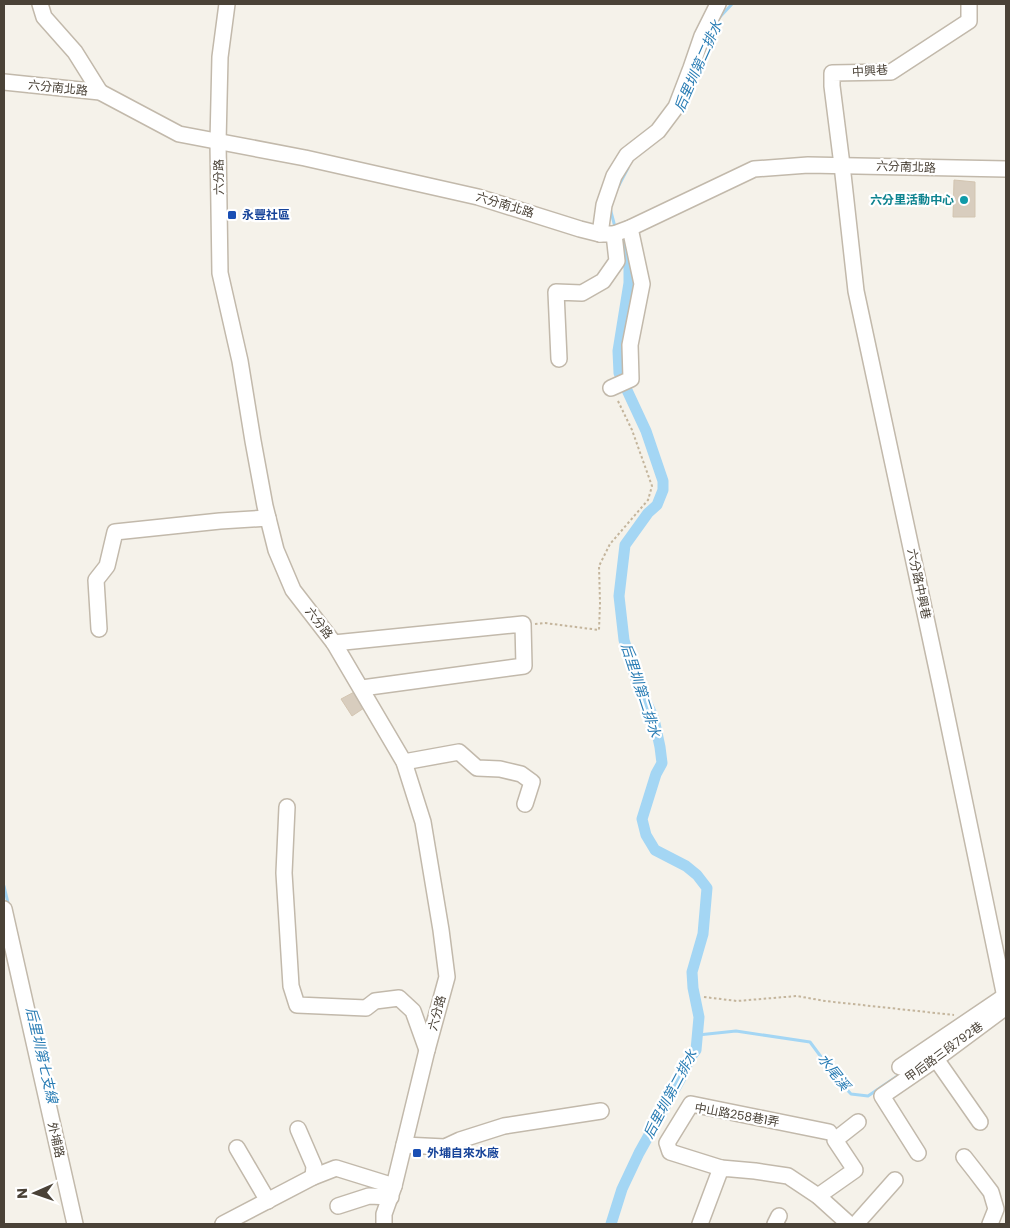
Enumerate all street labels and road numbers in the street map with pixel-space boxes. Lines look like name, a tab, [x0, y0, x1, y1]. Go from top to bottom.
street label: 中興巷	[851, 61, 889, 80]
street label: 六分南北路	[27, 76, 89, 99]
street label: 六分南北路	[876, 157, 936, 176]
street label: 六分路	[210, 159, 227, 195]
street label: 六分南北路	[474, 188, 536, 221]
street label: 六分路中興巷	[904, 547, 935, 621]
street label: 六分路	[302, 603, 337, 642]
street label: 六分路	[424, 993, 449, 1032]
street label: 甲后路三段792巷	[901, 1017, 986, 1086]
street label: 中山路258巷1弄	[693, 1099, 781, 1130]
street label: 外埔路	[44, 1120, 69, 1159]

